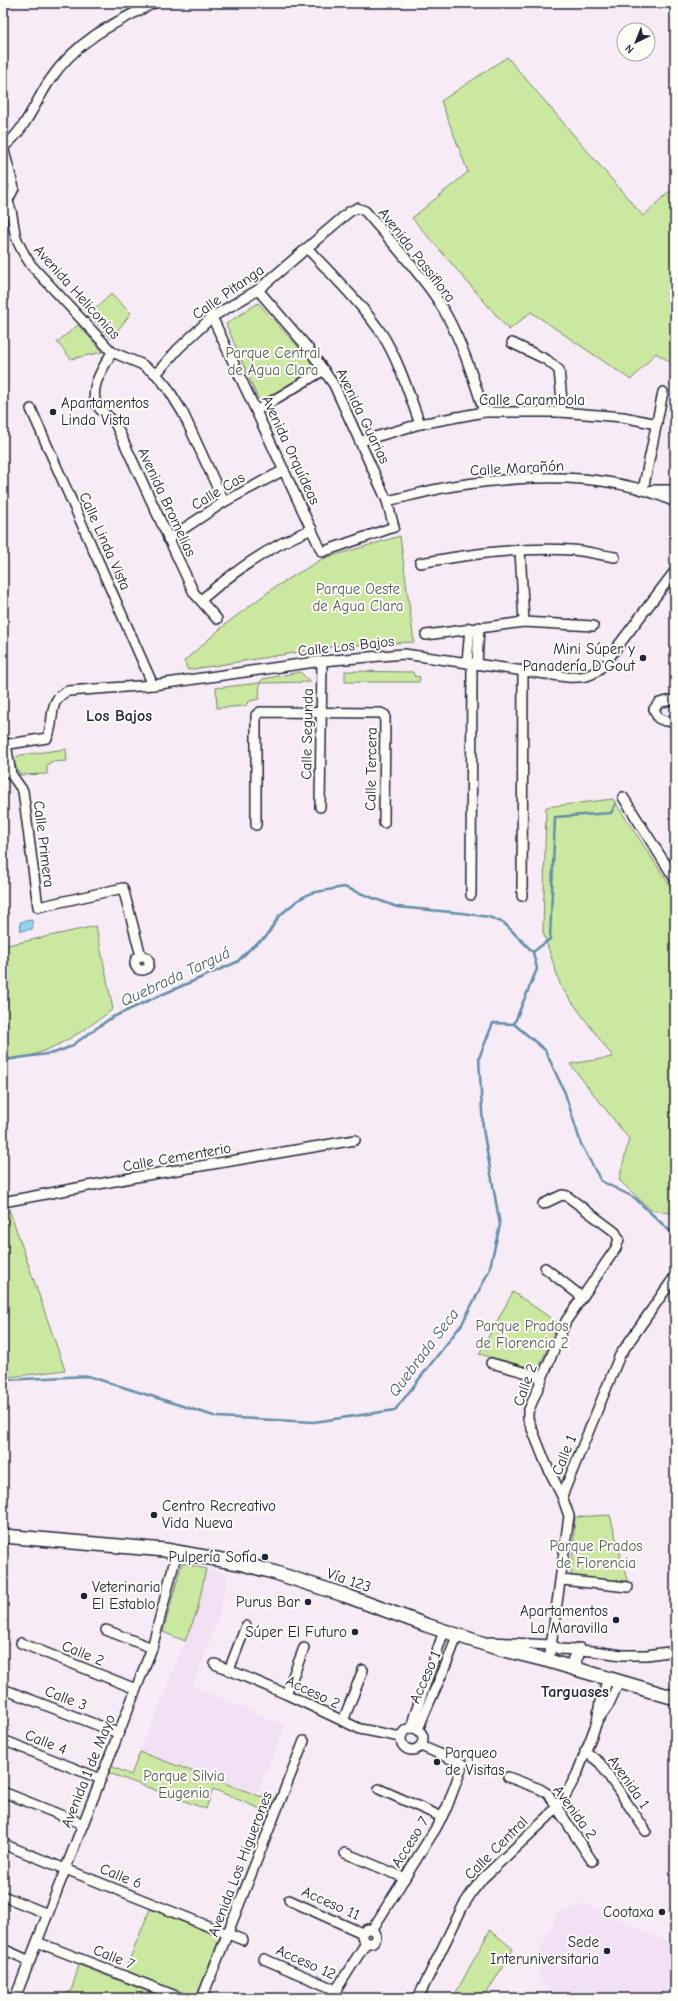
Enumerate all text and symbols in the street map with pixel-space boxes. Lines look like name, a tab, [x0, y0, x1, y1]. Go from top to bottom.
north arrow	[616, 22, 656, 62]
text: N	[622, 42, 637, 56]
street label: Avenida Passiflora	[375, 204, 459, 306]
street label: Avenida Heliconias	[30, 241, 124, 343]
street label: Calle Pitanga	[189, 261, 267, 323]
park label: Parque Central de Agua Clara	[225, 344, 321, 379]
street label: Avenida Guarias	[332, 365, 394, 467]
street label: Calle Carambola	[479, 391, 585, 409]
street label: Avenida Orquídeas	[258, 393, 324, 507]
place label: Apartamentos Linda Vista	[61, 394, 149, 429]
marker: Apartamentos Linda Vista	[48, 407, 58, 417]
street label: Avenida Bromelias	[134, 445, 200, 559]
street label: Calle Marañón	[469, 457, 565, 479]
street label: Calle Cas	[188, 468, 248, 514]
street label: Calle Linda Vista	[75, 489, 135, 593]
park label: Parque Oeste de Agua Clara	[312, 580, 404, 615]
street label: Calle Los Bajos	[297, 632, 395, 660]
place label: Mini Súper y Panadería D'Gout	[523, 640, 636, 675]
marker: Mini Súper y Panadería D'Gout	[638, 653, 648, 663]
street label: Calle Segunda	[297, 688, 317, 780]
district label: Los Bajos	[86, 707, 152, 725]
street label: Calle Tercera	[361, 727, 381, 811]
street label: Calle Primera	[30, 800, 58, 888]
water label: Quebrada Targuá	[118, 944, 233, 1010]
street label: Calle Cementerio	[121, 1139, 233, 1175]
water label: Quebrada Seca	[385, 1305, 463, 1400]
park label: Parque Prados de Florencia 2	[475, 1317, 569, 1352]
street label: Calle 2	[509, 1361, 541, 1409]
street label: Calle 1	[548, 1432, 580, 1478]
place label: Centro Recreativo Vida Nueva	[162, 1497, 276, 1532]
marker: Centro Recreativo Vida Nueva	[149, 1510, 159, 1520]
park label: Parque Prados de Florencia	[550, 1537, 642, 1572]
place label: Pulpería Sofía	[169, 1548, 257, 1566]
marker: Pulpería Sofía	[260, 1552, 270, 1562]
street label: Vía 123	[325, 1564, 373, 1596]
place label: Veterinaria El Establo	[92, 1578, 161, 1613]
marker: Veterinaria El Establo	[79, 1591, 89, 1601]
place label: Purus Bar	[236, 1593, 300, 1611]
marker: Purus Bar	[303, 1597, 313, 1607]
place label: Apartamentos La Maravilla	[520, 1602, 608, 1637]
marker: Apartamentos La Maravilla	[611, 1615, 621, 1625]
place label: Súper El Futuro	[245, 1623, 347, 1641]
marker: Súper El Futuro	[350, 1627, 360, 1637]
street label: Calle 2	[59, 1636, 107, 1670]
street label: Acceso 1	[405, 1648, 445, 1706]
street label: Acceso 2	[283, 1672, 343, 1712]
street label: Calle 3	[42, 1682, 90, 1714]
district label: Targuases	[541, 1683, 609, 1701]
street label: Avenida 1 de Mayo	[57, 1712, 119, 1830]
street label: Calle 4	[23, 1726, 69, 1758]
place label: Parqueo de Visitas	[445, 1744, 504, 1779]
street label: Avenida 1	[604, 1752, 654, 1812]
marker: Parqueo de Visitas	[432, 1757, 442, 1767]
park label: Parque Silvia Eugenia	[143, 1767, 225, 1802]
street label: Avenida 2	[549, 1781, 601, 1843]
street label: Avenida Los Higuerones	[204, 1789, 276, 1939]
street label: Acceso 7	[387, 1813, 433, 1871]
street label: Calle Central	[461, 1813, 531, 1883]
street label: Calle 6	[97, 1859, 145, 1893]
street label: Acceso 11	[299, 1882, 363, 1924]
place label: Cootaxa	[603, 1903, 654, 1921]
marker: Cootaxa	[657, 1907, 667, 1917]
place label: Sede Interuniversitaria	[490, 1933, 599, 1968]
street label: Calle 7	[91, 1941, 137, 1973]
street label: Acceso 12	[273, 1941, 339, 1983]
marker: Sede Interuniversitaria	[602, 1946, 612, 1956]

